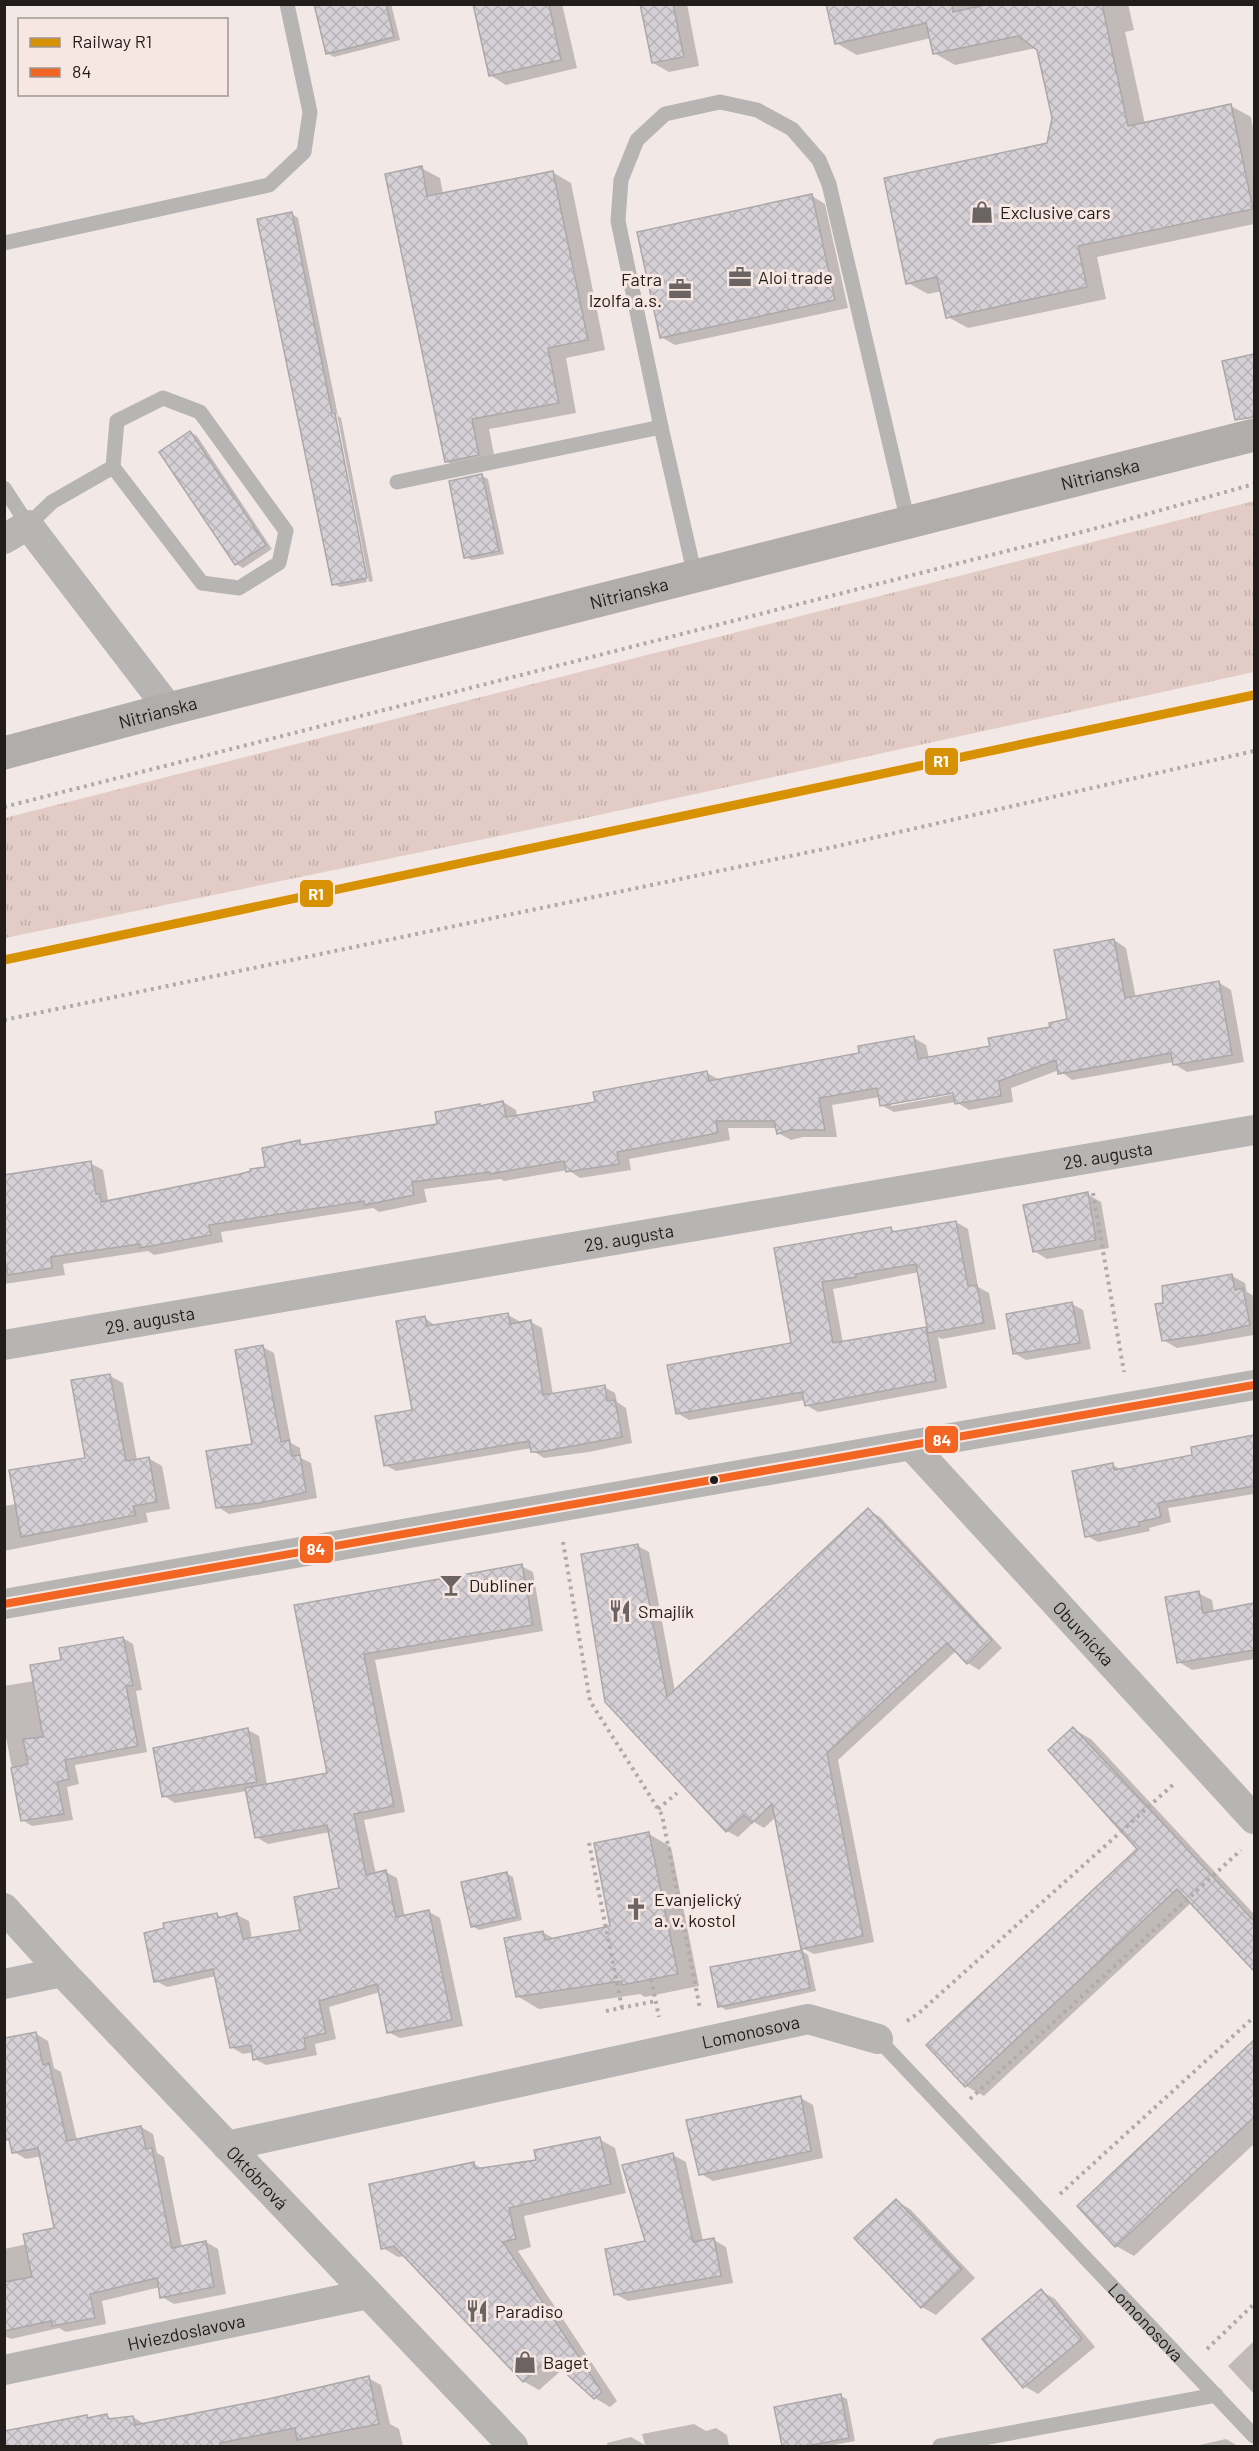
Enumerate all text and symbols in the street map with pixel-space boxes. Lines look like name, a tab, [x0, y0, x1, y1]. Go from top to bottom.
legend	[18, 18, 228, 96]
text: Railway R1	[72, 30, 152, 52]
text: 84	[72, 60, 91, 82]
shop icon: Exclusive cars	[969, 199, 995, 225]
place label: Exclusive cars	[1000, 201, 1111, 223]
office icon: Aloi trade	[727, 264, 753, 290]
place label: Aloi trade	[758, 266, 833, 288]
place label: Fatra Izolfa a.s.	[589, 268, 662, 311]
office icon: Fatra Izolfa a.s.	[667, 276, 693, 302]
street label: Nitrianska	[1058, 453, 1142, 494]
street label: Nitrianska	[587, 572, 670, 613]
street label: Nitrianska	[116, 691, 199, 733]
line badge: R1	[924, 747, 959, 776]
text: R1	[933, 751, 949, 770]
line badge: R1	[299, 879, 334, 908]
text: R1	[308, 884, 324, 903]
street label: 29. augusta	[1061, 1137, 1154, 1174]
street label: 29. augusta	[582, 1219, 675, 1256]
street label: 29. augusta	[104, 1301, 196, 1338]
line badge: 84	[924, 1425, 959, 1454]
text: 84	[933, 1430, 951, 1449]
unlabelled marker	[708, 1474, 720, 1486]
line badge: 84	[299, 1535, 334, 1564]
text: 84	[307, 1539, 325, 1558]
bar icon: Dubliner	[438, 1572, 464, 1598]
place label: Dubliner	[469, 1574, 534, 1596]
street label: Obuvnícka	[1048, 1596, 1119, 1670]
restaurant icon: Smajlík	[607, 1598, 633, 1624]
place label: Smajlík	[638, 1600, 694, 1622]
place label: Evanjelický a. v. kostol	[654, 1888, 742, 1931]
church icon: Evanjelický a. v. kostol	[623, 1896, 649, 1922]
street label: Lomonosova	[700, 2010, 802, 2053]
street label: Októbrová	[222, 2141, 293, 2214]
street label: Lomonosova	[1104, 2278, 1188, 2366]
restaurant icon: Paradiso	[464, 2298, 490, 2324]
place label: Paradiso	[495, 2300, 563, 2322]
street label: Hviezdoslavova	[125, 2309, 247, 2355]
shop icon: Baget	[512, 2349, 538, 2375]
place label: Baget	[543, 2351, 589, 2373]

